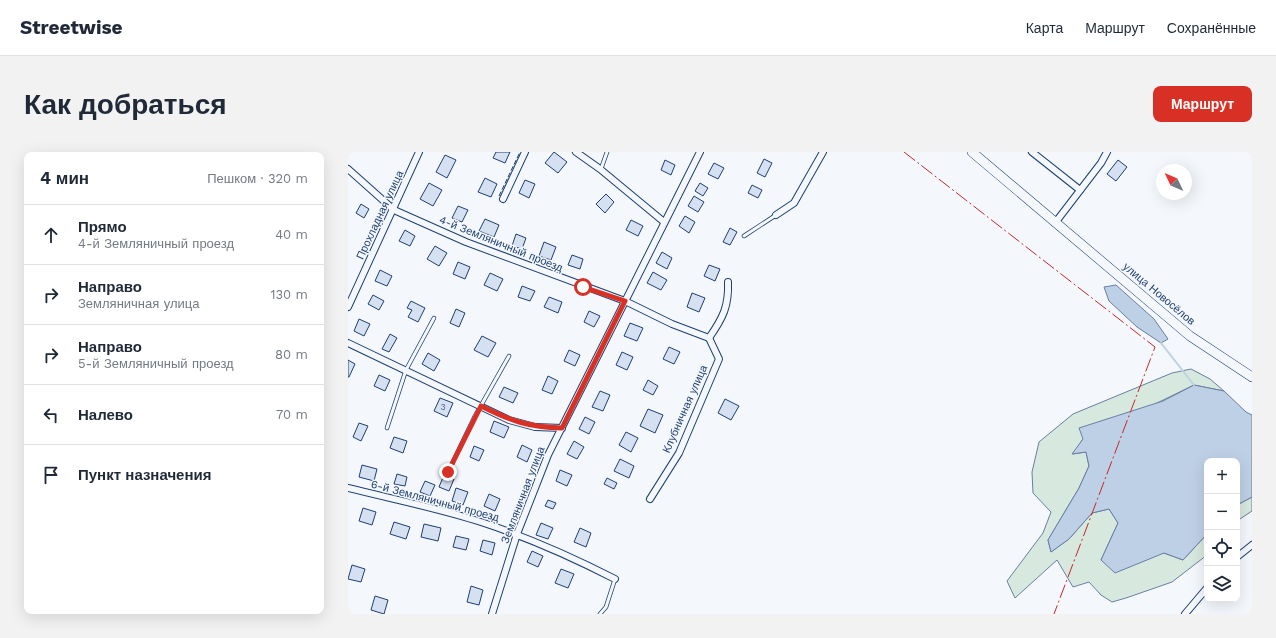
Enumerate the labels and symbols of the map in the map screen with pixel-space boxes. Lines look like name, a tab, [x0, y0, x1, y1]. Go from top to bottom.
north arrow	[1156, 164, 1192, 200]
street label: Прохладная улица	[354, 168, 407, 262]
street label: 4-й Земляничный проезд	[437, 213, 565, 275]
street label: улица Новосёлов	[1120, 260, 1198, 328]
route start	[574, 278, 592, 296]
street label: Клубничная улица	[660, 362, 711, 455]
house number: 3	[440, 402, 446, 412]
street label: Земляничная улица	[499, 444, 548, 545]
route end	[439, 463, 457, 481]
street label: 6-й Земляничный проезд	[370, 478, 501, 525]

